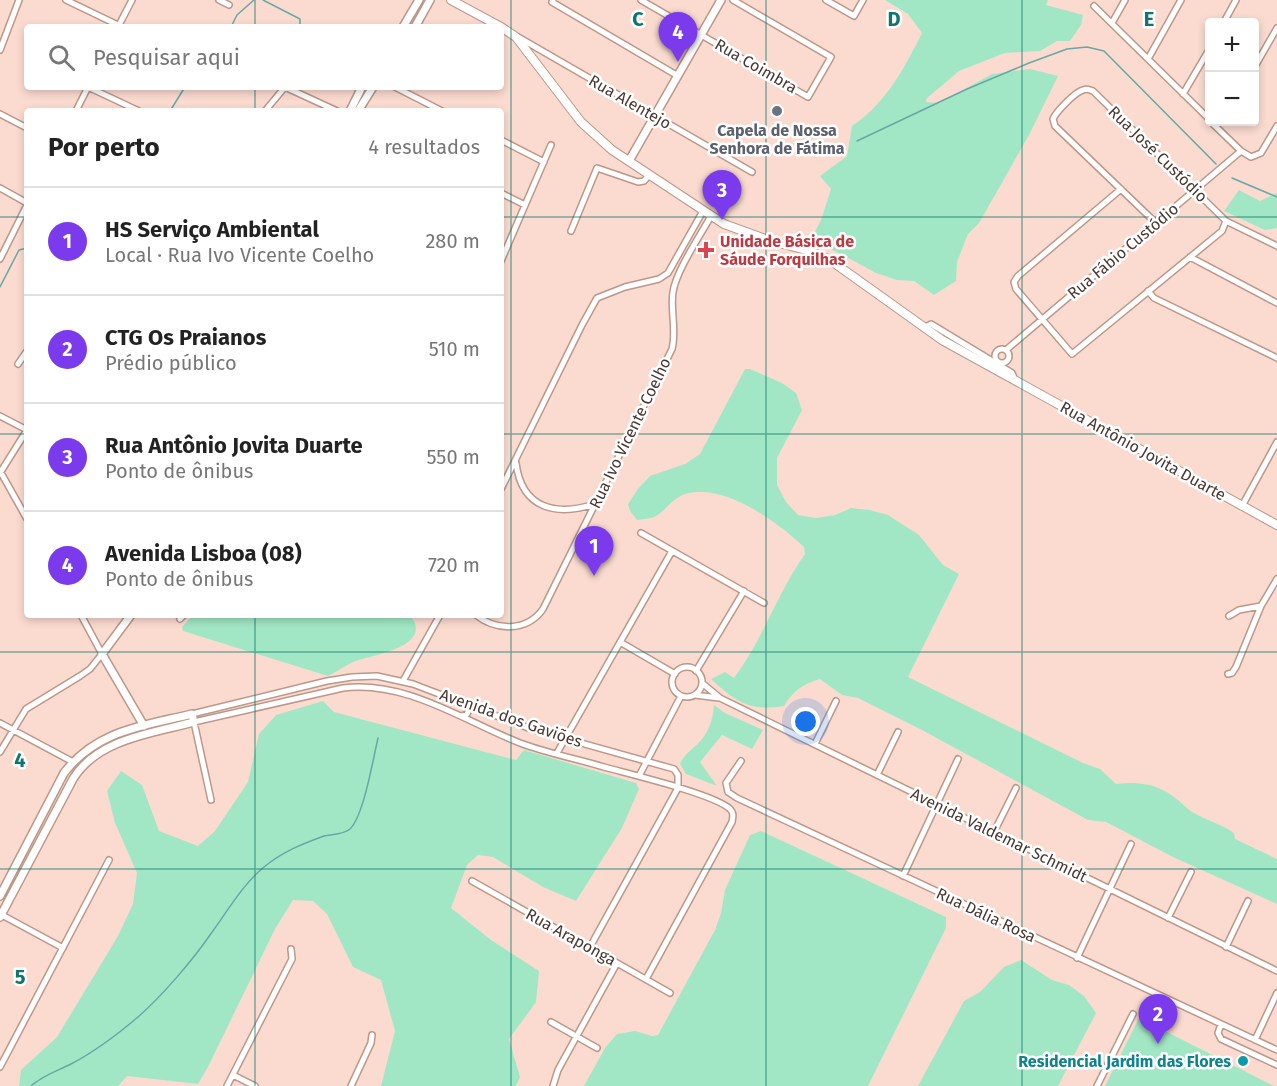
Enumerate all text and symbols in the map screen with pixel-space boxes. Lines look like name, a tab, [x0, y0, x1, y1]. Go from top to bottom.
text: C	[632, 7, 644, 31]
text: D	[887, 7, 901, 31]
text: E	[1144, 7, 1154, 31]
pin: 4	[658, 13, 698, 62]
map controls	[1205, 18, 1259, 126]
button: +	[1205, 18, 1259, 72]
search box	[24, 24, 504, 90]
street label: Rua Coimbra	[711, 35, 801, 97]
icon: search	[45, 41, 78, 74]
text: Pesquisar aqui	[93, 44, 240, 71]
street label: Rua Alentejo	[585, 71, 675, 133]
button: −	[1205, 72, 1259, 126]
street label: Rua José Custódio	[1105, 102, 1211, 206]
marker: Capela de Nossa Senhora de Fátima	[770, 104, 784, 118]
place label: Capela de Nossa Senhora de Fátima	[709, 121, 845, 158]
text: Por perto	[48, 132, 160, 163]
text: 4 resultados	[368, 135, 480, 159]
pin: 3	[702, 170, 742, 220]
street label: Rua Fábio Custódio	[1064, 199, 1182, 303]
text: HS Serviço Ambiental	[105, 216, 319, 243]
text: 1	[63, 229, 72, 253]
text: 280 m	[425, 229, 480, 253]
place label: Unidade Básica de Sáude Forquilhas	[720, 232, 854, 269]
marker: Unidade Básica de Sáude Forquilhas	[697, 241, 715, 259]
text: Local · Rua Ivo Vicente Coelho	[105, 243, 374, 267]
text: CTG Os Praianos	[105, 324, 266, 351]
text: 2	[62, 337, 73, 361]
text: 510 m	[429, 337, 480, 361]
text: Prédio público	[105, 351, 237, 375]
street label: Rua Ivo Vicente Coelho	[585, 354, 675, 512]
street label: Rua Antônio Jovita Duarte	[1057, 397, 1229, 505]
text: Rua Antônio Jovita Duarte	[105, 432, 363, 459]
text: 3	[62, 445, 73, 469]
text: 550 m	[426, 445, 480, 469]
text: Ponto de ônibus	[105, 459, 253, 483]
pin: 1	[574, 526, 614, 576]
text: Avenida Lisboa (08)	[105, 540, 302, 567]
text: 4	[62, 553, 73, 577]
text: 720 m	[428, 553, 480, 577]
text: Ponto de ônibus	[105, 567, 253, 591]
street label: Avenida dos Gaviões	[437, 685, 585, 751]
your location	[791, 707, 820, 736]
text: 4	[14, 748, 26, 772]
street label: Avenida Valdemar Schmidt	[908, 784, 1091, 886]
street label: Rua Dália Rosa	[933, 884, 1039, 946]
street label: Rua Araponga	[522, 904, 620, 970]
text: 5	[15, 965, 26, 989]
pin: 2	[1138, 994, 1178, 1044]
place label: Residencial Jardim das Flores	[1018, 1052, 1231, 1071]
marker: Residencial Jardim das Flores	[1236, 1054, 1250, 1068]

